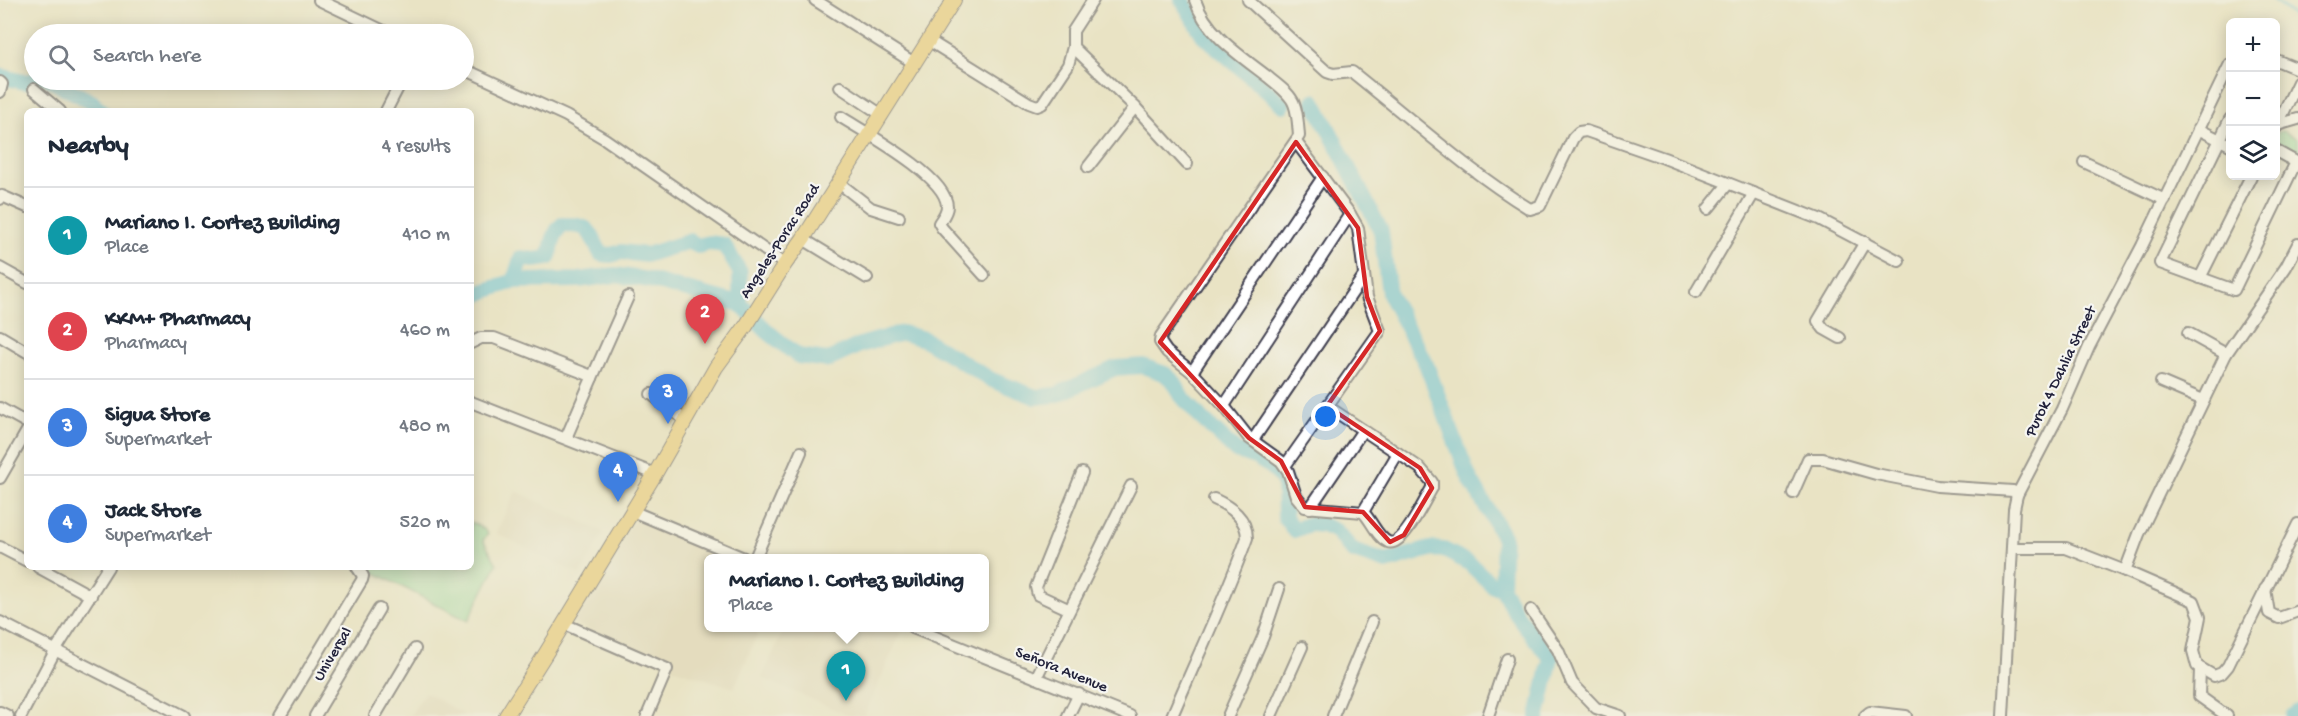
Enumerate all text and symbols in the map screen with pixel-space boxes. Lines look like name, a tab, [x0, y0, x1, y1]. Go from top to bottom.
map controls	[2226, 18, 2280, 180]
button: +	[2226, 18, 2280, 72]
search box	[24, 24, 474, 90]
icon: search	[45, 41, 78, 74]
text: Search here	[93, 44, 201, 70]
button: −	[2226, 72, 2280, 126]
button: layers	[2226, 126, 2280, 180]
text: Nearby	[48, 132, 129, 163]
text: 4 results	[382, 136, 450, 159]
street label: Angeles-Porac Road	[737, 180, 826, 303]
text: Mariano I. Cortez Building	[105, 211, 340, 237]
text: 1	[63, 224, 72, 247]
text: 410 m	[402, 224, 450, 247]
text: Place	[105, 237, 149, 260]
pin: 2	[686, 294, 724, 344]
street label: Purok 4 Dahlia Street	[2022, 302, 2102, 441]
text: KKM+ Pharmacy	[105, 307, 251, 333]
text: 2	[63, 320, 72, 343]
text: 460 m	[400, 320, 450, 343]
text: Pharmacy	[105, 333, 187, 356]
pin: 3	[648, 374, 688, 424]
your location	[1311, 402, 1340, 431]
text: Sigua Store	[105, 403, 210, 429]
text: 3	[62, 416, 73, 439]
text: 480 m	[399, 416, 450, 439]
text: Supermarket	[105, 429, 211, 452]
pin: 4	[598, 452, 638, 502]
text: Jack Store	[105, 499, 201, 525]
text: 4	[63, 512, 72, 535]
text: 520 m	[399, 512, 450, 535]
text: Supermarket	[105, 525, 211, 548]
popup	[704, 554, 989, 632]
text: Mariano I. Cortez Building	[729, 569, 964, 595]
text: Place	[729, 595, 773, 618]
street label: Universal	[311, 625, 357, 685]
street label: Señora Avenue	[1012, 644, 1111, 698]
pin: 1	[826, 652, 866, 701]

